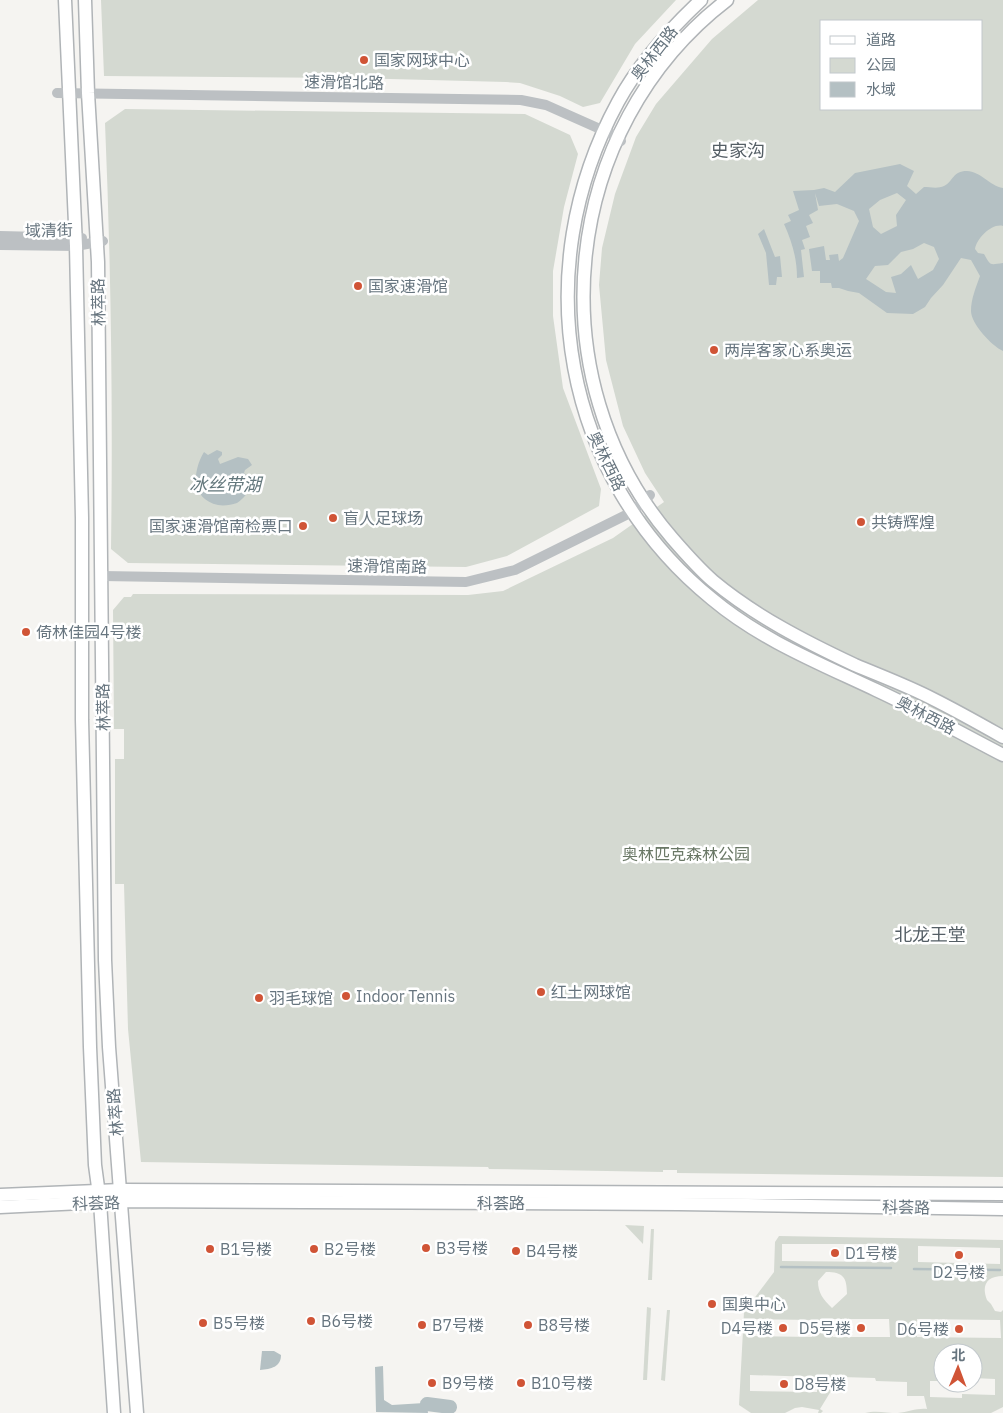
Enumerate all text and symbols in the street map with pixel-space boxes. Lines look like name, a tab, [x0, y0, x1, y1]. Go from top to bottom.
legend	[820, 20, 983, 110]
street label: 奥林西路	[626, 22, 682, 84]
text: 道路	[866, 30, 896, 49]
place label: 国家网球中心	[374, 50, 470, 70]
marker: 国家网球中心	[358, 54, 370, 66]
text: 公园	[866, 55, 896, 74]
street label: 速滑馆北路	[304, 71, 384, 93]
text: 水域	[866, 80, 896, 99]
district label: 史家沟	[711, 139, 765, 162]
street label: 域清街	[25, 220, 73, 240]
place label: 国家速滑馆	[368, 276, 448, 296]
street label: 林萃路	[88, 278, 108, 326]
marker: 国家速滑馆	[352, 280, 364, 292]
place label: 两岸客家心系奥运	[724, 340, 852, 360]
marker: 两岸客家心系奥运	[708, 344, 720, 356]
street label: 奥林西路	[584, 428, 630, 494]
water label: 冰丝带湖	[189, 473, 264, 496]
place label: 盲人足球场	[343, 508, 423, 528]
marker: 盲人足球场	[327, 512, 339, 524]
place label: 共铸辉煌	[871, 512, 935, 532]
place label: 国家速滑馆南检票口	[149, 516, 293, 536]
marker: 共铸辉煌	[855, 516, 867, 528]
marker: 国家速滑馆南检票口	[297, 520, 309, 532]
street label: 速滑馆南路	[347, 555, 427, 577]
place label: 倚林佳园4号楼	[36, 622, 142, 642]
marker: 倚林佳园4号楼	[20, 626, 32, 638]
street label: 林萃路	[93, 683, 113, 731]
street label: 奥林西路	[893, 692, 959, 738]
park label: 奥林匹克森林公园	[622, 844, 750, 864]
district label: 北龙王堂	[894, 923, 966, 946]
place label: 红土网球馆	[551, 982, 631, 1002]
place label: Indoor Tennis	[356, 986, 455, 1006]
marker: 红土网球馆	[535, 986, 547, 998]
place label: 羽毛球馆	[269, 988, 333, 1008]
marker: Indoor Tennis	[340, 990, 352, 1002]
marker: 羽毛球馆	[253, 992, 265, 1004]
street label: 林萃路	[103, 1087, 127, 1137]
street label: 科荟路	[72, 1192, 120, 1214]
street label: 科荟路	[477, 1193, 525, 1213]
street label: 科荟路	[882, 1197, 930, 1217]
place label: B3号楼	[436, 1238, 488, 1258]
place label: B1号楼	[220, 1239, 272, 1259]
place label: B2号楼	[324, 1239, 376, 1259]
place label: B4号楼	[526, 1241, 578, 1261]
marker: B3号楼	[420, 1242, 432, 1254]
marker: B1号楼	[204, 1243, 216, 1255]
marker: B2号楼	[308, 1243, 320, 1255]
place label: D1号楼	[845, 1243, 897, 1263]
marker: B4号楼	[510, 1245, 522, 1257]
marker: D1号楼	[829, 1247, 841, 1259]
marker: D2号楼	[953, 1249, 965, 1261]
place label: D2号楼	[933, 1262, 985, 1282]
place label: 国奥中心	[722, 1294, 786, 1314]
marker: 国奥中心	[706, 1298, 718, 1310]
place label: B6号楼	[321, 1311, 373, 1331]
place label: B5号楼	[213, 1313, 265, 1333]
marker: B6号楼	[305, 1315, 317, 1327]
place label: B7号楼	[432, 1315, 484, 1335]
place label: B8号楼	[538, 1315, 590, 1335]
marker: B5号楼	[197, 1317, 209, 1329]
place label: D4号楼	[721, 1318, 773, 1338]
place label: D5号楼	[799, 1318, 851, 1338]
marker: B7号楼	[416, 1319, 428, 1331]
marker: B8号楼	[522, 1319, 534, 1331]
place label: D6号楼	[897, 1319, 949, 1339]
marker: D4号楼	[777, 1322, 789, 1334]
marker: D5号楼	[855, 1322, 867, 1334]
marker: D6号楼	[953, 1323, 965, 1335]
north arrow	[933, 1343, 983, 1393]
text: 北	[951, 1346, 965, 1364]
place label: B9号楼	[442, 1373, 494, 1393]
place label: B10号楼	[531, 1373, 593, 1393]
place label: D8号楼	[794, 1374, 846, 1394]
marker: B9号楼	[426, 1377, 438, 1389]
marker: B10号楼	[515, 1377, 527, 1389]
marker: D8号楼	[778, 1378, 790, 1390]

